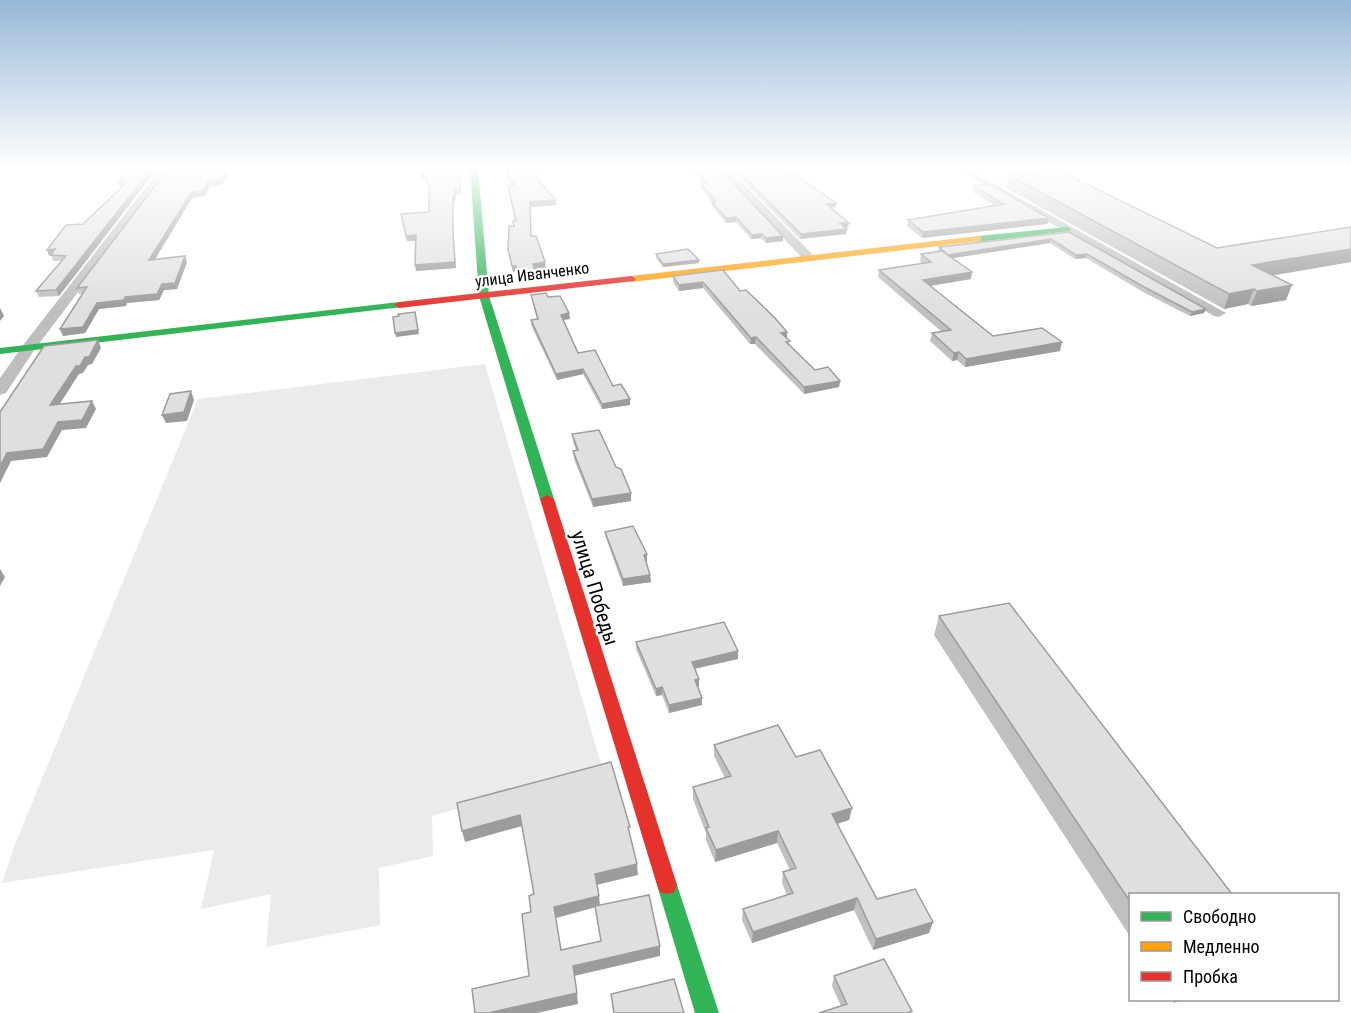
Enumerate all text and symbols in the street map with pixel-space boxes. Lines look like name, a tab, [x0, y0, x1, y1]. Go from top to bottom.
street label: улица Иванченко	[474, 258, 590, 291]
street label: улица Победы	[566, 528, 624, 648]
legend	[1129, 893, 1339, 1001]
text: Свободно	[1183, 906, 1256, 927]
text: Медленно	[1183, 936, 1260, 957]
text: Пробка	[1183, 966, 1238, 987]

